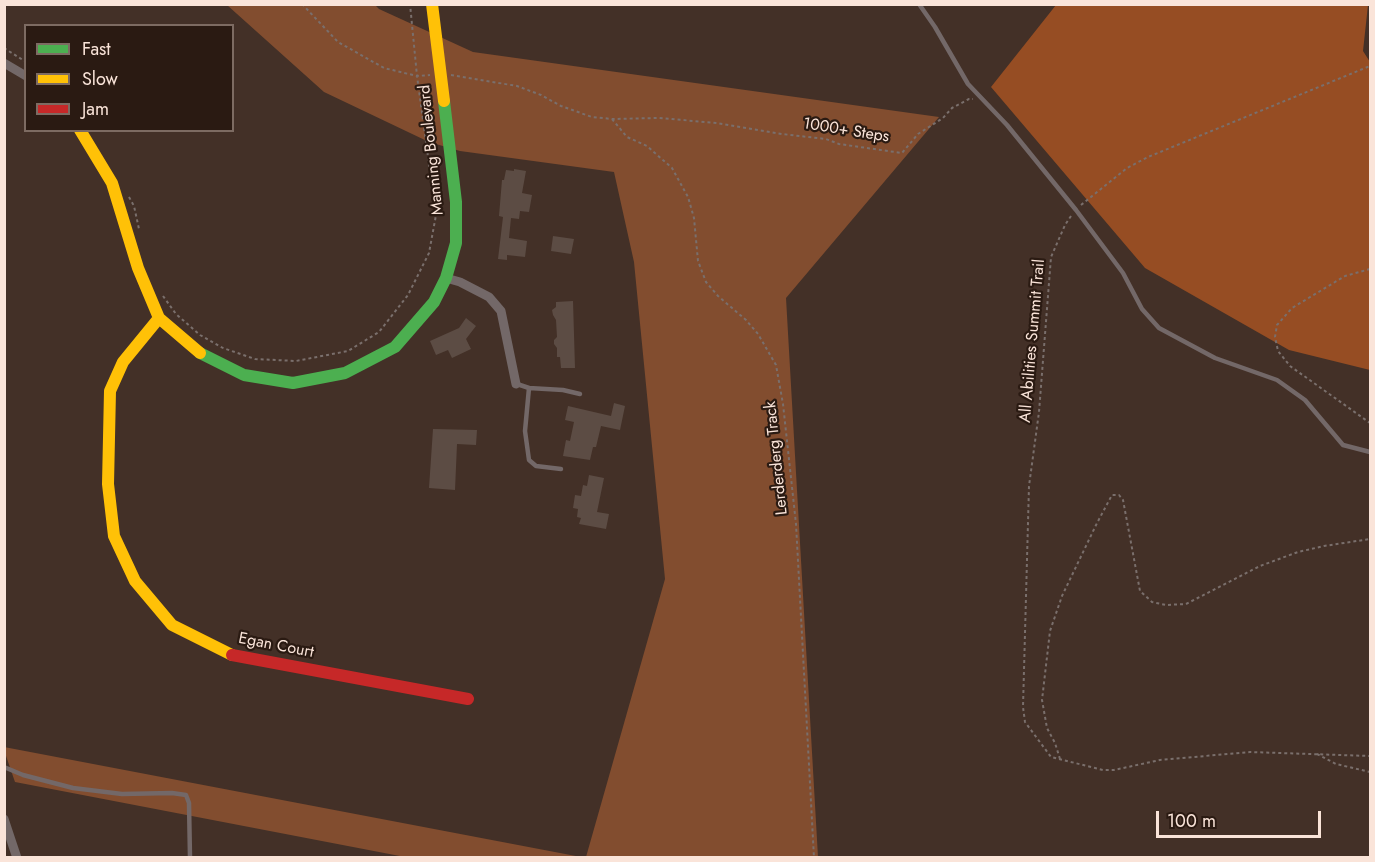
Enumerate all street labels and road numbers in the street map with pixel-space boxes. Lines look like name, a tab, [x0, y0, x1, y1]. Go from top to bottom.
street label: Manning Boulevard	[416, 84, 448, 216]
street label: 1000+ Steps	[802, 115, 890, 147]
street label: All Abilities Summit Trail	[1016, 258, 1050, 424]
street label: Lerderderg Track	[761, 400, 793, 516]
street label: Egan Court	[237, 629, 315, 663]

